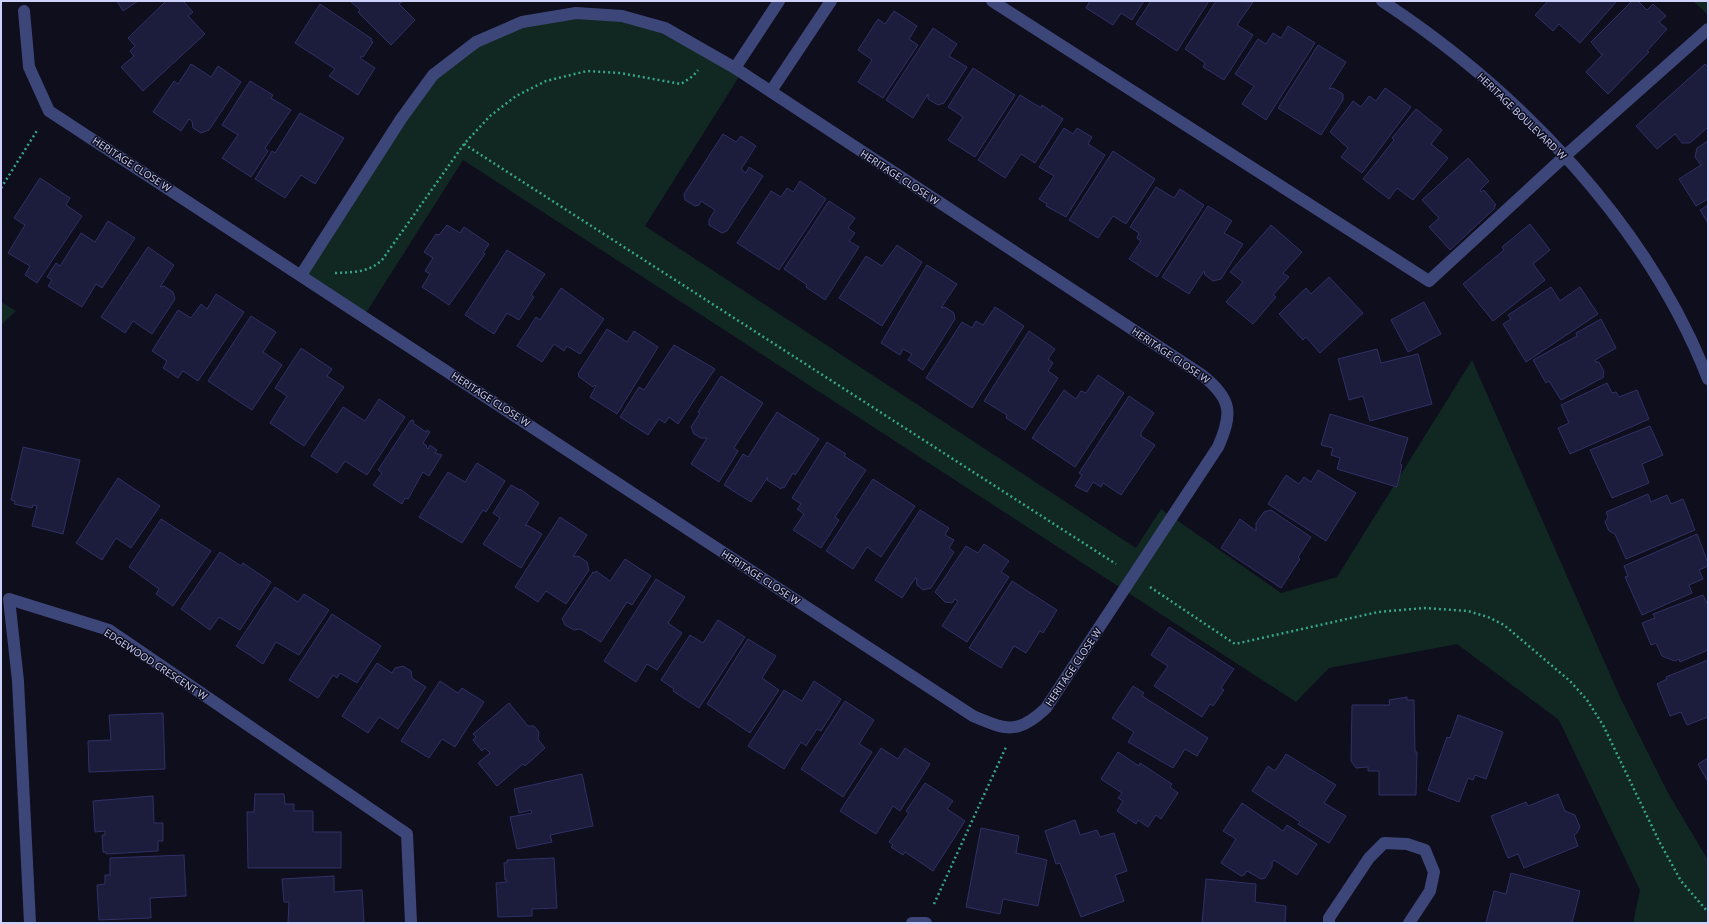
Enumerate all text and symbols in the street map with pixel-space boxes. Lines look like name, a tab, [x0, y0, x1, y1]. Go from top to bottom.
street label: HERITAGE BOULEVARD W	[1474, 70, 1570, 163]
street label: HERITAGE CLOSE W	[90, 133, 175, 195]
street label: HERITAGE CLOSE W	[858, 146, 943, 208]
street label: HERITAGE CLOSE W	[1129, 324, 1213, 387]
street label: HERITAGE CLOSE W	[449, 368, 534, 430]
street label: HERITAGE CLOSE W	[719, 546, 804, 608]
street label: EDGEWOOD CRESCENT W	[102, 625, 211, 703]
street label: HERITAGE CLOSE W	[1042, 625, 1105, 709]

